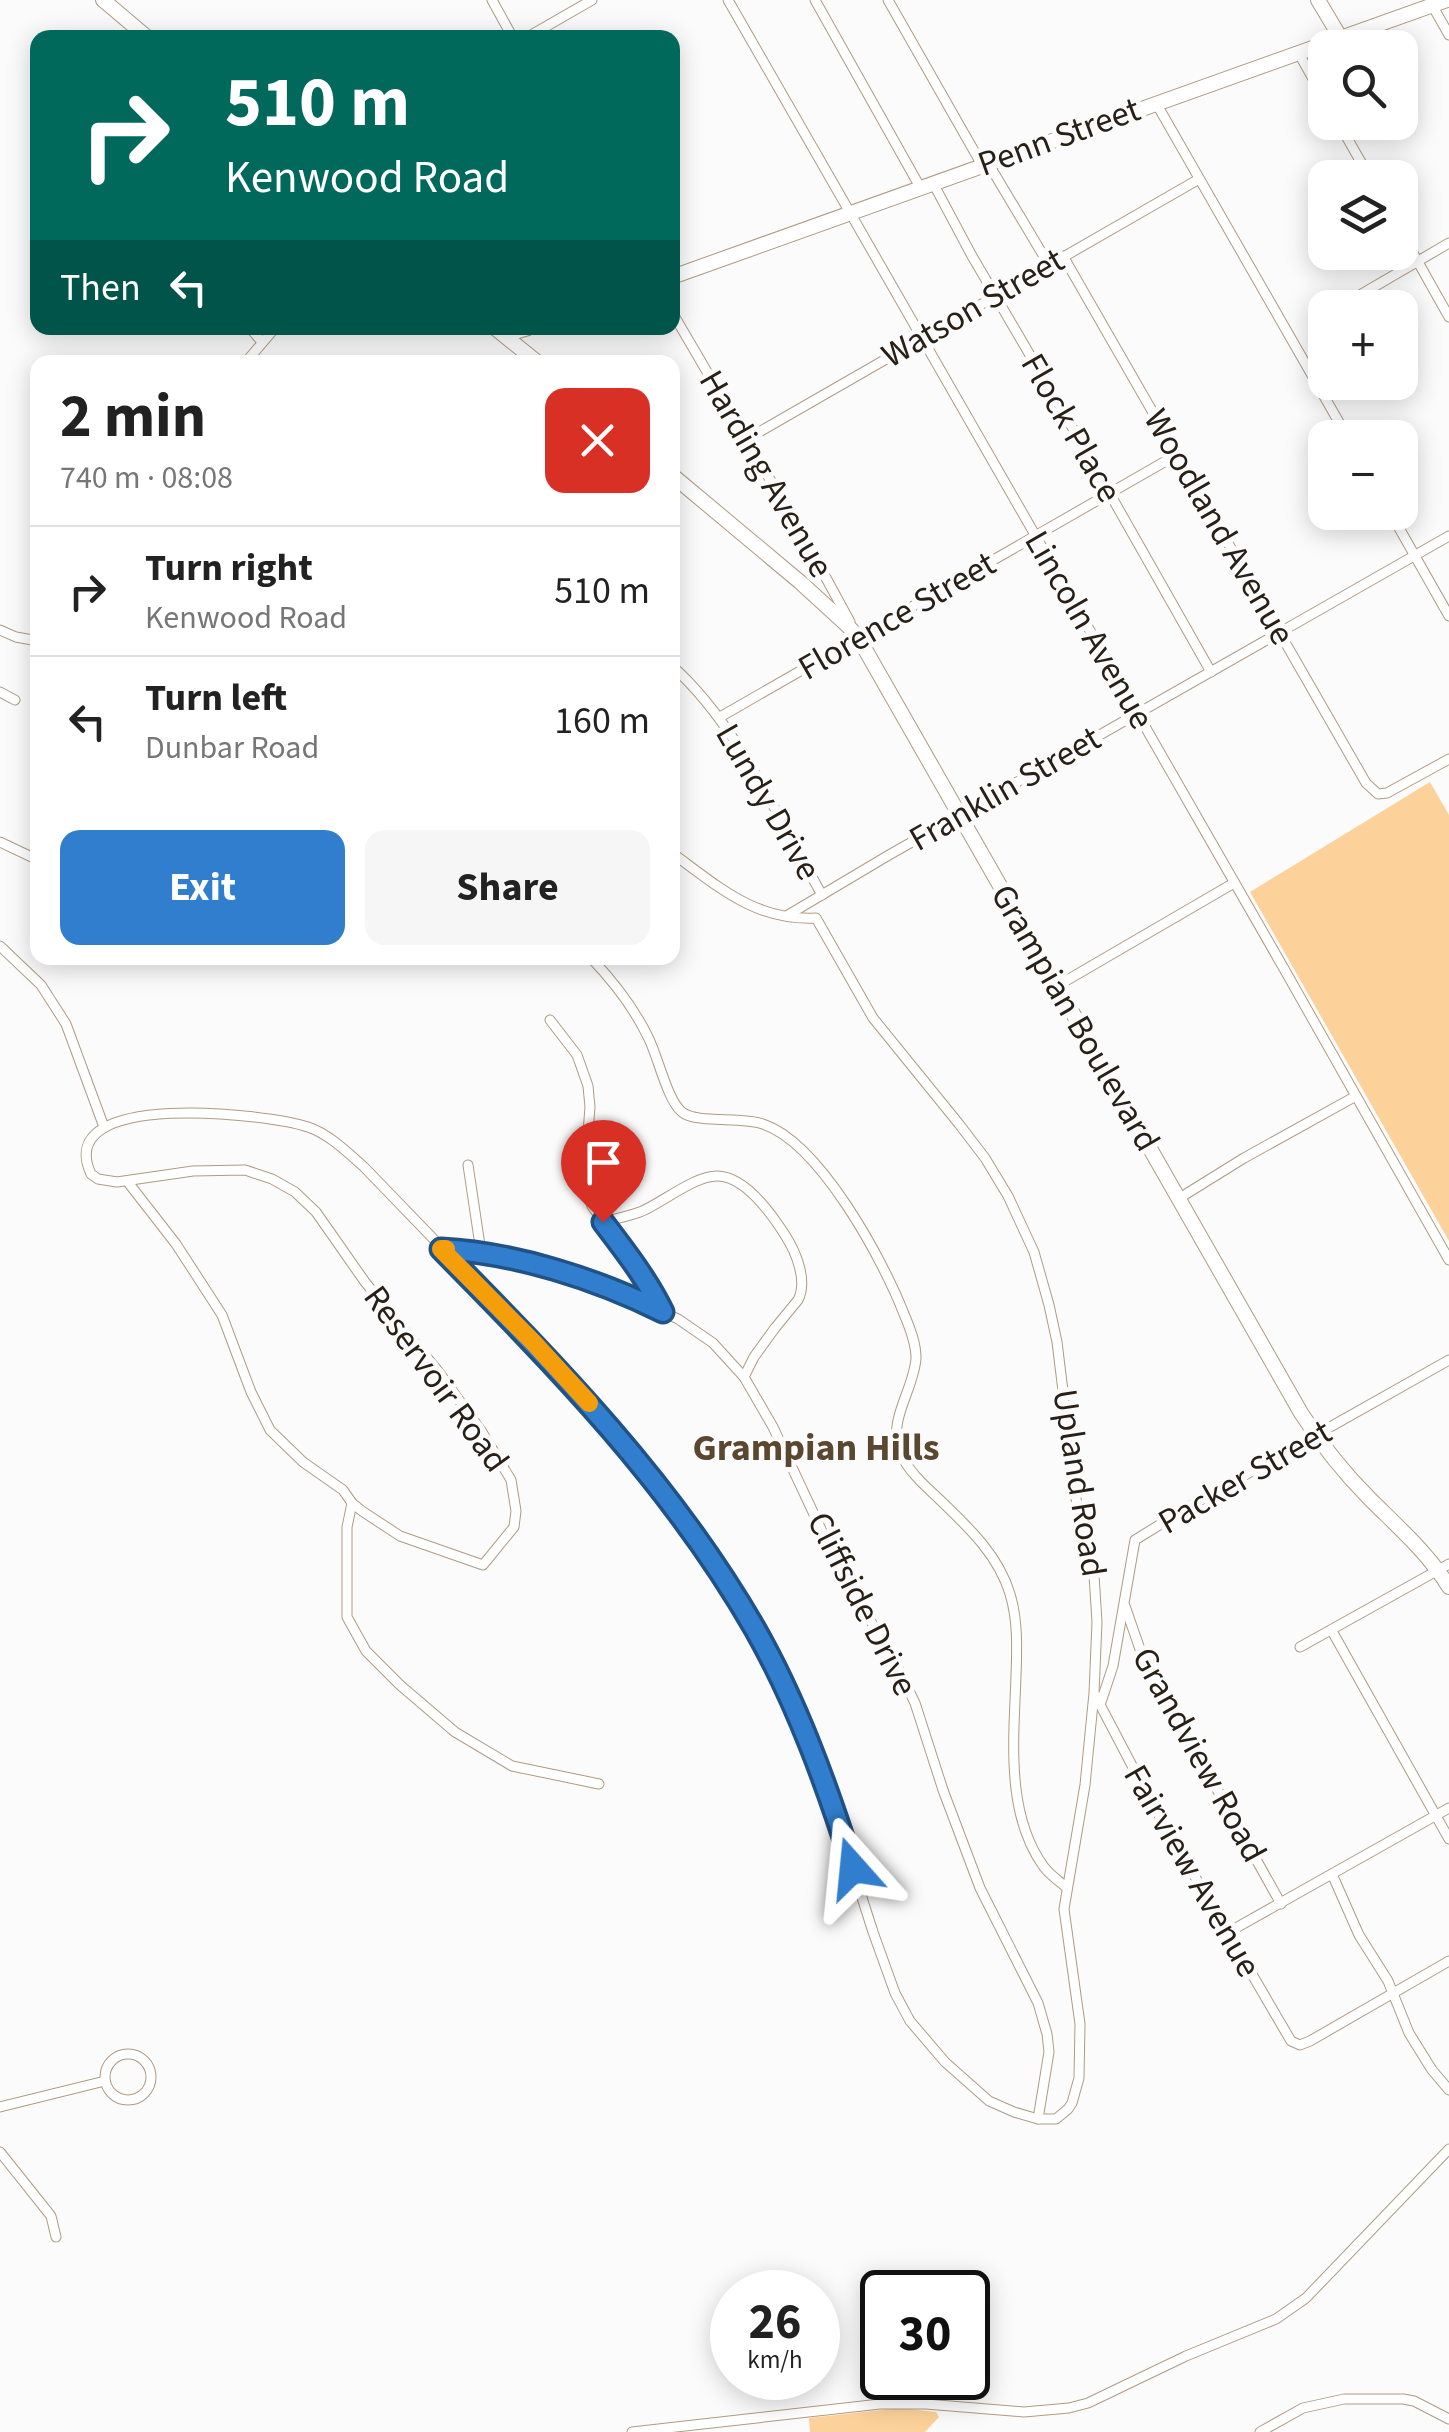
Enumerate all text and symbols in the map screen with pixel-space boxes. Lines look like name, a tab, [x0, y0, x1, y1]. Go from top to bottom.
map controls	[1308, 30, 1418, 530]
button: search	[1308, 30, 1418, 140]
text: 510 m	[225, 53, 410, 153]
icon: right	[60, 70, 190, 200]
street label: Penn Street	[971, 84, 1147, 189]
text: Kenwood Road	[225, 146, 509, 210]
button: layers	[1308, 160, 1418, 270]
street label: Watson Street	[873, 236, 1074, 380]
icon: left	[161, 260, 216, 315]
text: Then	[60, 261, 141, 315]
button: +	[1308, 290, 1418, 400]
street label: Flock Place	[1008, 344, 1134, 512]
street label: Harding Avenue	[686, 361, 846, 587]
text: 2 min	[60, 375, 206, 460]
button: close	[545, 388, 650, 493]
street label: Woodland Avenue	[1131, 400, 1307, 654]
button: −	[1308, 420, 1418, 530]
text: 740 m · 08:08	[60, 455, 233, 501]
street label: Lincoln Avenue	[1012, 521, 1166, 739]
street label: Florence Street	[789, 539, 1005, 693]
text: Turn right	[145, 541, 313, 595]
icon: right	[60, 564, 115, 619]
text: 510 m	[554, 564, 650, 618]
text: Kenwood Road	[145, 595, 347, 641]
text: Turn left	[145, 671, 287, 725]
icon: left	[60, 694, 115, 749]
text: 160 m	[554, 694, 650, 748]
street label: Lundy Drive	[703, 714, 833, 890]
street label: Franklin Street	[900, 714, 1110, 864]
text: Dunbar Road	[145, 725, 319, 771]
button: Exit	[60, 830, 345, 945]
button: Share	[365, 830, 650, 945]
street label: Grampian Boulevard	[978, 875, 1172, 1161]
pin	[561, 1120, 646, 1223]
icon: arrive	[576, 1135, 631, 1190]
street label: Reservoir Road	[351, 1275, 521, 1483]
street label: Upland Road	[1040, 1386, 1118, 1580]
street label: Packer Street	[1149, 1407, 1341, 1547]
district label: Grampian Hills	[692, 1421, 940, 1475]
street label: Cliffside Drive	[794, 1503, 930, 1705]
street label: Grandview Road	[1119, 1638, 1279, 1872]
street label: Fairview Avenue	[1111, 1755, 1273, 1987]
position arrow	[801, 1816, 905, 1920]
speed limit sign: 30	[860, 2270, 990, 2400]
text: 26	[749, 2287, 801, 2358]
text: km/h	[747, 2342, 803, 2378]

